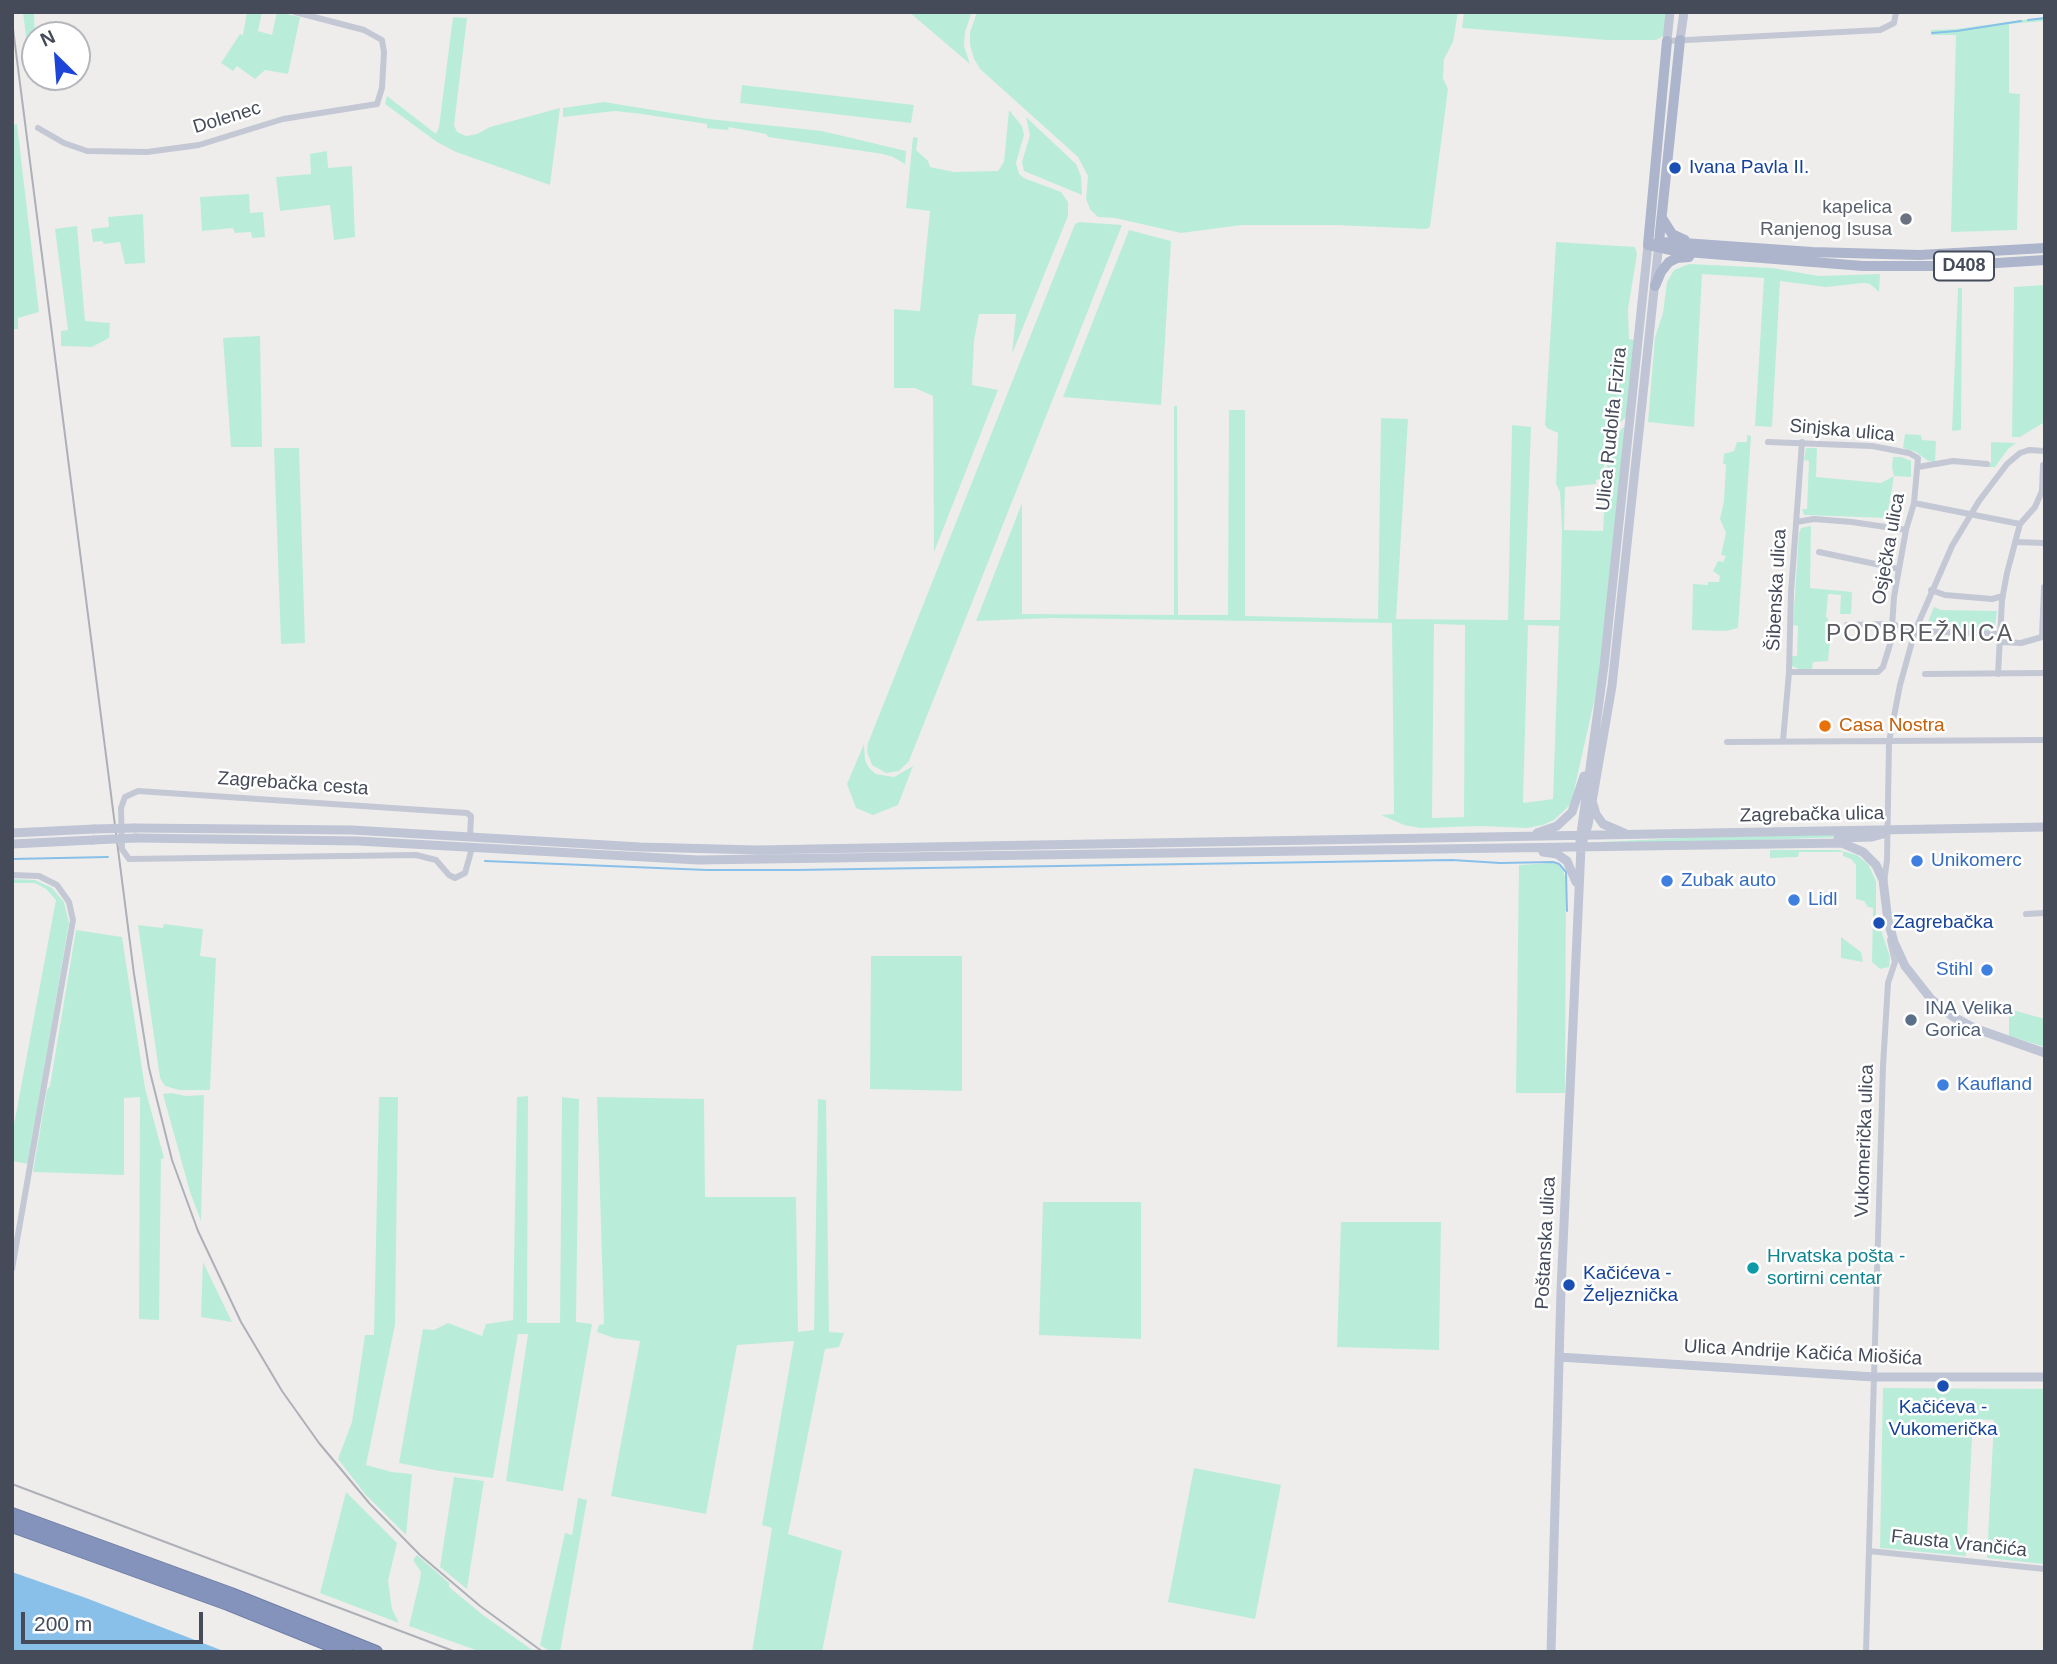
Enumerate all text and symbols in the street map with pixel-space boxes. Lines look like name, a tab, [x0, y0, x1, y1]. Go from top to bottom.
north arrow	[21, 21, 91, 91]
text: N	[37, 26, 58, 51]
street label: Dolenec	[190, 97, 264, 139]
place label: Ivana Pavla II.	[1689, 157, 1809, 179]
marker: Ivana Pavla II.	[1667, 160, 1683, 176]
place label: kapelica Ranjenog Isusa	[1760, 197, 1892, 241]
marker: kapelica Ranjenog Isusa	[1898, 211, 1914, 227]
road number: D408	[1934, 252, 1994, 280]
street label: Ulica Rudolfa Fizira	[1592, 346, 1632, 512]
street label: Sinjska ulica	[1788, 415, 1896, 447]
street label: Osječka ulica	[1868, 491, 1910, 607]
street label: Šibenska ulica	[1762, 528, 1792, 652]
district label: PODBREŽNICA	[1827, 621, 2013, 649]
place label: Casa Nostra	[1839, 715, 1945, 737]
marker: Casa Nostra	[1817, 718, 1833, 734]
street label: Zagrebačka cesta	[217, 767, 369, 801]
street label: Zagrebačka ulica	[1739, 802, 1885, 828]
place label: Unikomerc	[1931, 850, 2022, 872]
marker: Unikomerc	[1909, 853, 1925, 869]
place label: Zubak auto	[1681, 870, 1776, 892]
marker: Zubak auto	[1659, 873, 1675, 889]
place label: Lidl	[1808, 889, 1838, 911]
marker: Lidl	[1786, 892, 1802, 908]
place label: Zagrebačka	[1893, 912, 1993, 934]
marker: Zagrebačka	[1871, 915, 1887, 931]
place label: Stihl	[1936, 959, 1973, 981]
marker: Stihl	[1979, 962, 1995, 978]
place label: INA Velika Gorica	[1925, 998, 2013, 1042]
marker: INA Velika Gorica	[1903, 1012, 1919, 1028]
street label: Vukomerička ulica	[1851, 1064, 1879, 1218]
place label: Kaufland	[1957, 1074, 2032, 1096]
marker: Kaufland	[1935, 1077, 1951, 1093]
street label: Poštanska ulica	[1531, 1176, 1561, 1310]
place label: Hrvatska pošta - sortirni centar	[1767, 1246, 1905, 1290]
marker: Hrvatska pošta - sortirni centar	[1745, 1260, 1761, 1276]
place label: Kačićeva - Željeznička	[1583, 1263, 1678, 1307]
marker: Kačićeva - Željeznička	[1561, 1277, 1577, 1293]
street label: Ulica Andrije Kačića Miošića	[1683, 1335, 1923, 1371]
marker: Kačićeva - Vukomerička	[1935, 1378, 1951, 1394]
place label: Kačićeva - Vukomerička	[1888, 1397, 1998, 1441]
street label: Fausta Vrančića	[1890, 1526, 2028, 1562]
scale bar	[24, 1598, 206, 1642]
text: 200 m	[34, 1612, 92, 1635]

